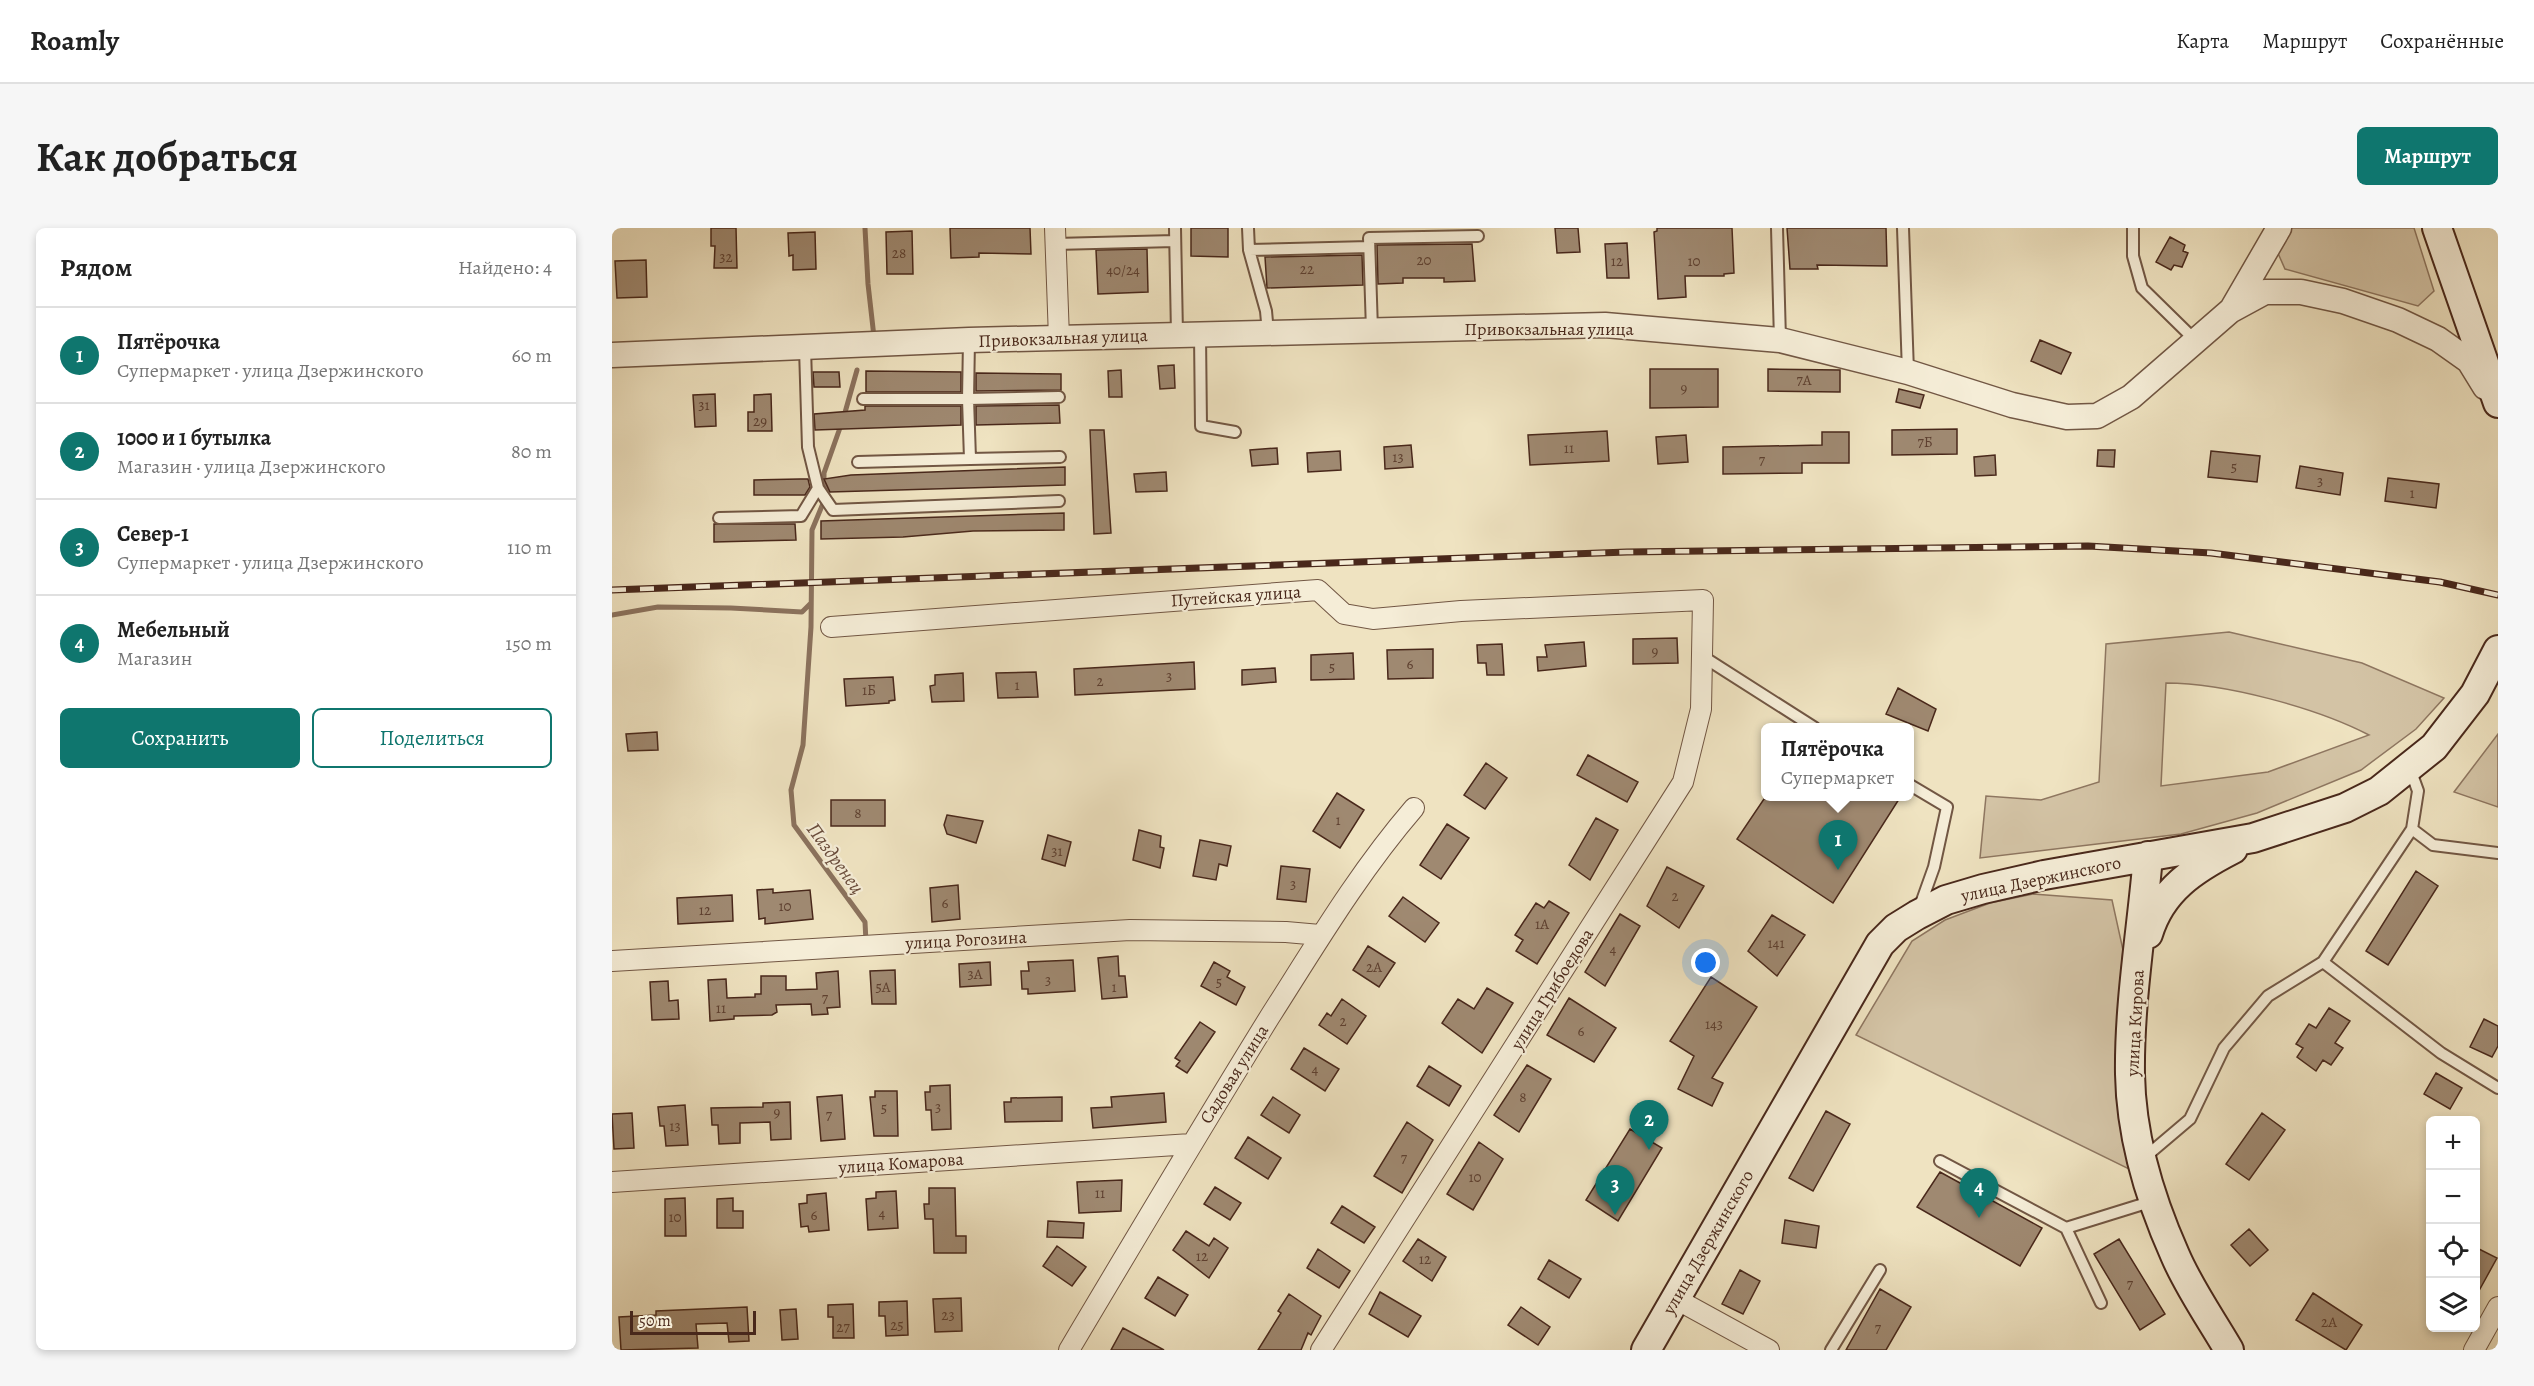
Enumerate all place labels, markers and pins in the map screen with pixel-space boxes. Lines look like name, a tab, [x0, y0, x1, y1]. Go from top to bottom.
pin: 1	[1818, 820, 1858, 870]
pin: 2	[1630, 1100, 1668, 1150]
pin: 3	[1596, 1166, 1634, 1215]
pin: 4	[1960, 1168, 1998, 1218]

